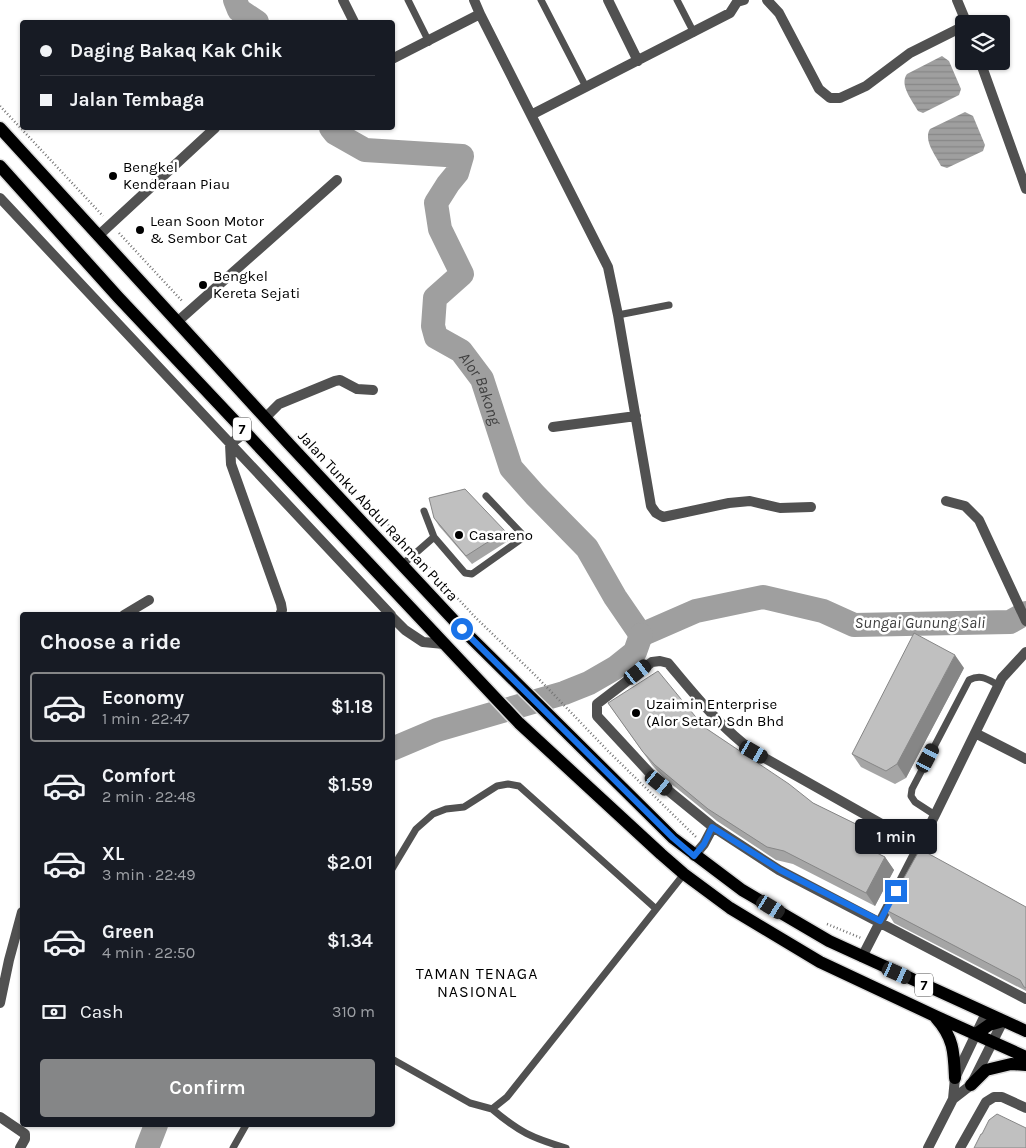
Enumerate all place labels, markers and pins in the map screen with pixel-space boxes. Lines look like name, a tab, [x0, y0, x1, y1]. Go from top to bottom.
place label: Bengkel Kenderaan Piau	[123, 158, 230, 193]
marker: Bengkel Kenderaan Piau	[107, 170, 119, 182]
place label: Lean Soon Motor & Sembor Cat	[150, 212, 264, 247]
marker: Lean Soon Motor & Sembor Cat	[134, 224, 146, 236]
place label: Bengkel Kereta Sejati	[213, 267, 300, 302]
marker: Bengkel Kereta Sejati	[197, 279, 209, 291]
place label: Casareno	[469, 526, 533, 544]
marker: Casareno	[453, 529, 465, 541]
place label: Uzaimin Enterprise (Alor Setar) Sdn Bhd	[646, 695, 784, 730]
marker: Uzaimin Enterprise (Alor Setar) Sdn Bhd	[630, 707, 642, 719]

